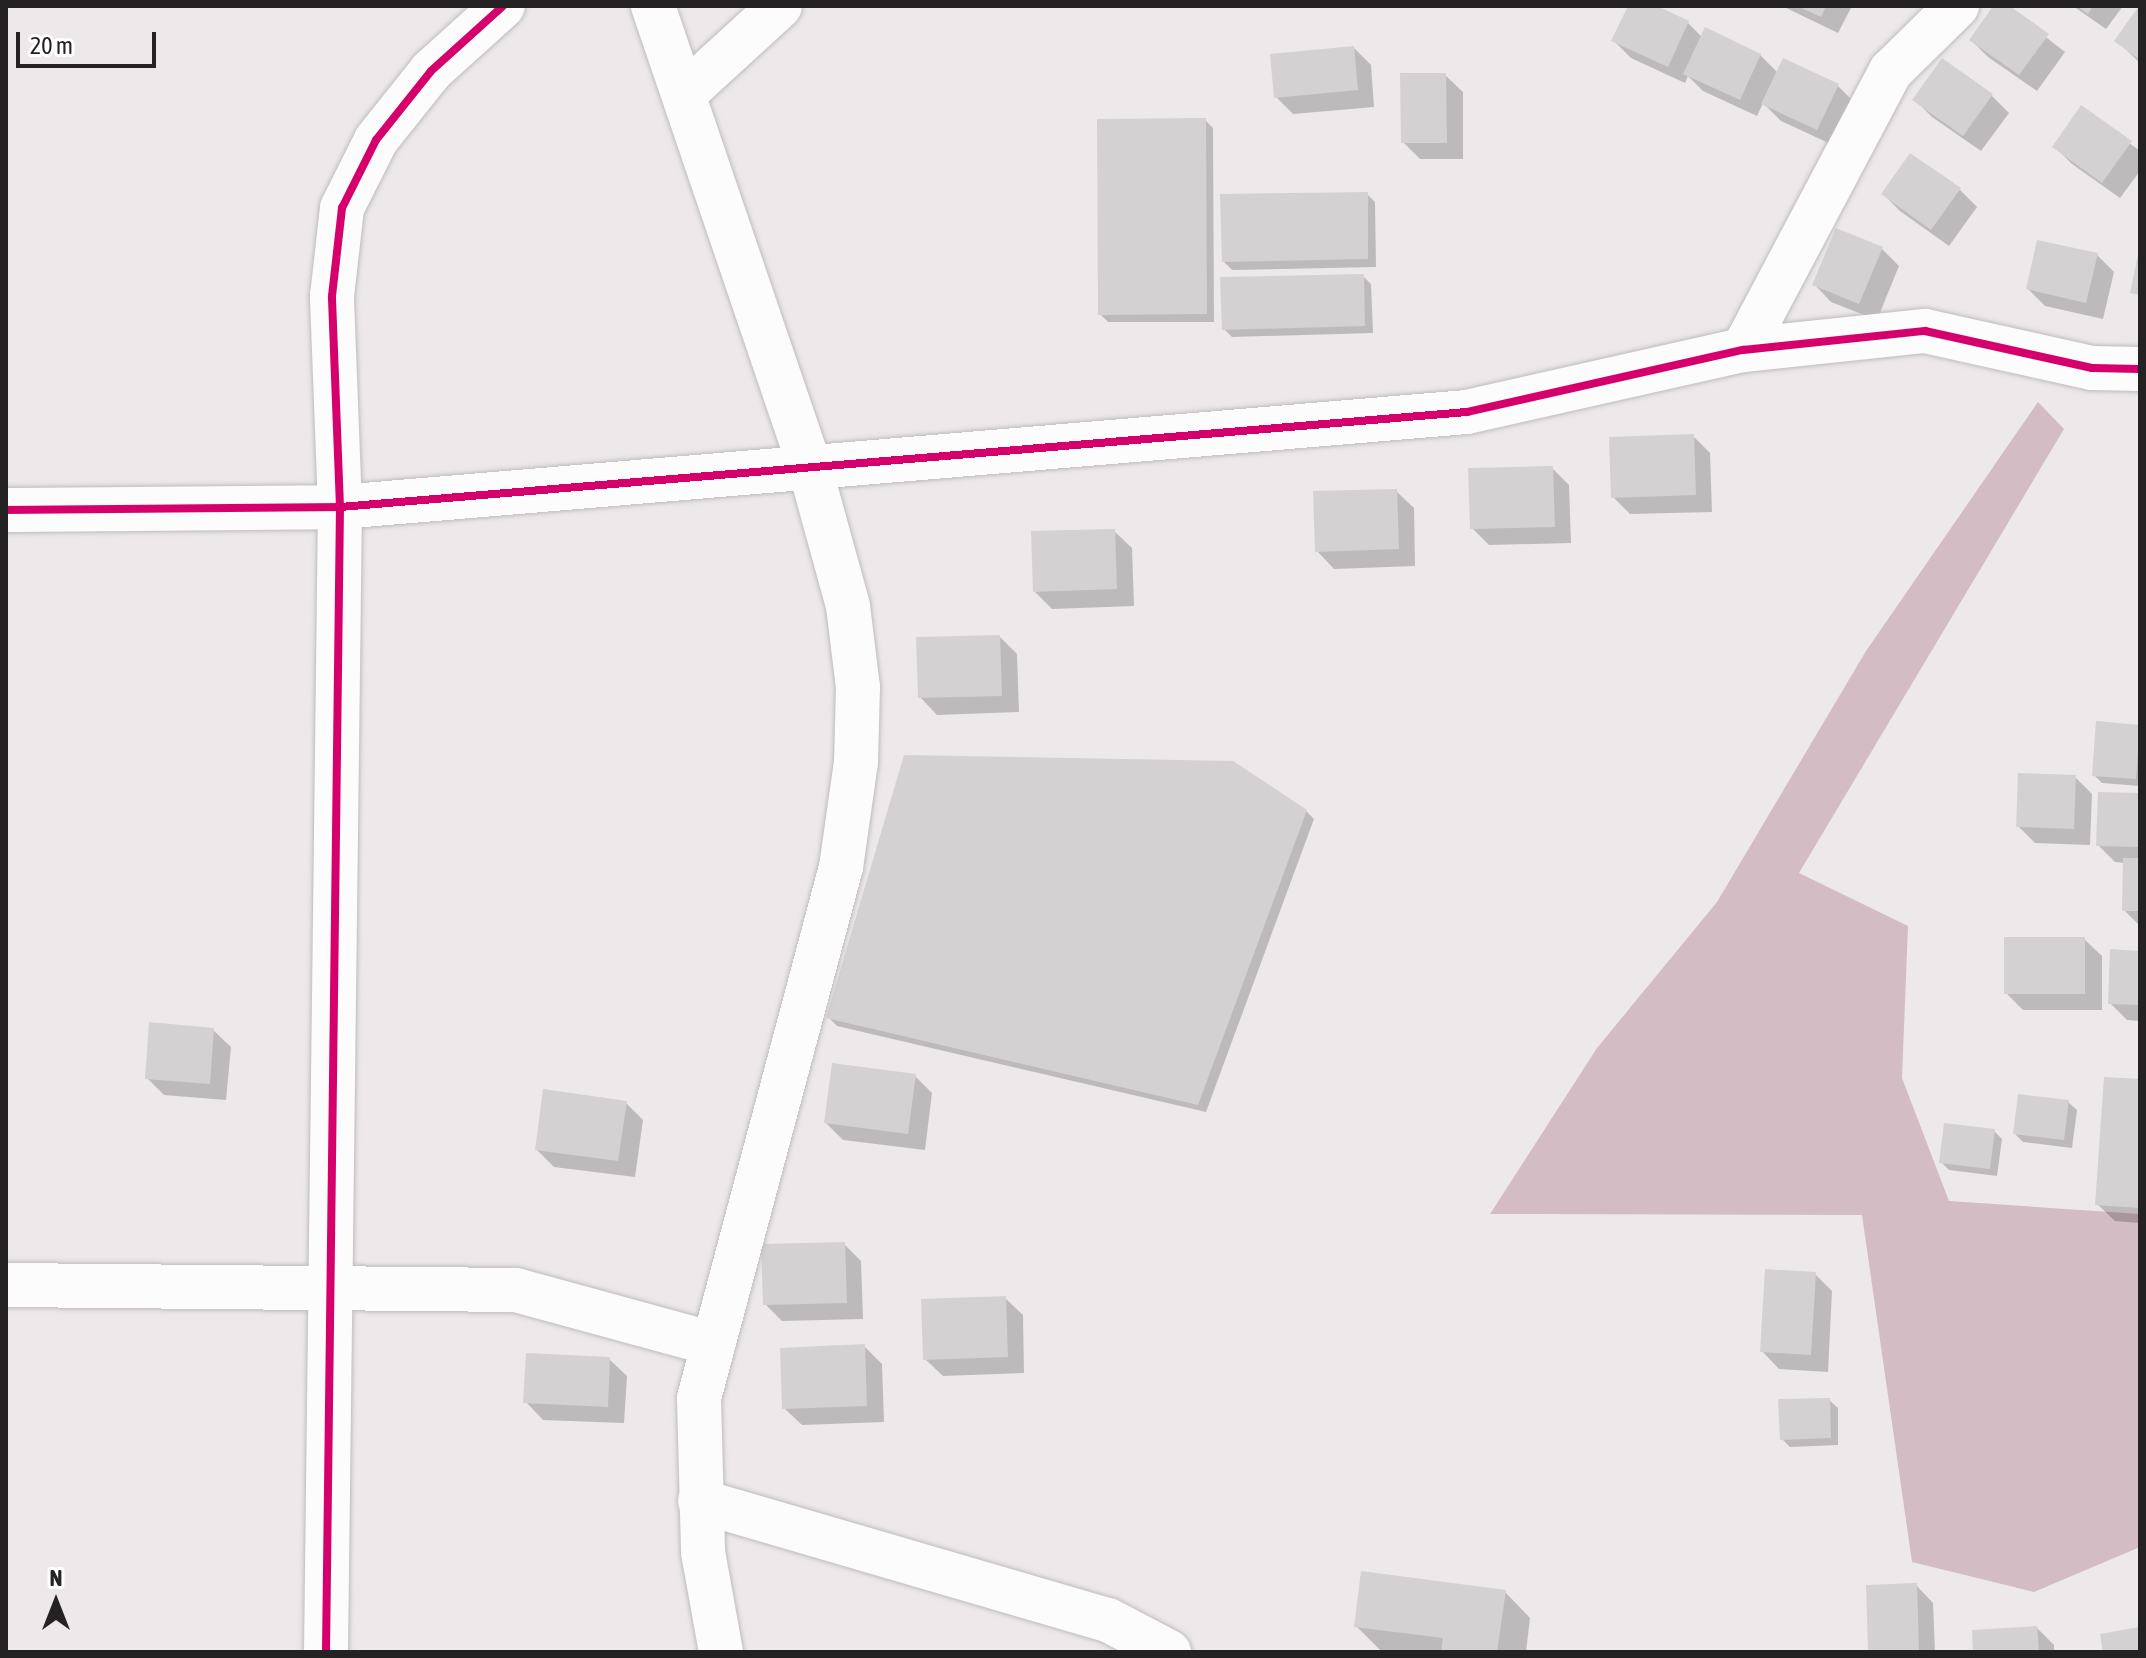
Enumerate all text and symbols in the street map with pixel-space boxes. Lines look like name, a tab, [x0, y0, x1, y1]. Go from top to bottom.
scale bar	[20, 16, 160, 66]
text: 20 m	[30, 32, 73, 59]
north arrow	[16, 1562, 96, 1642]
text: N	[50, 1565, 62, 1591]

